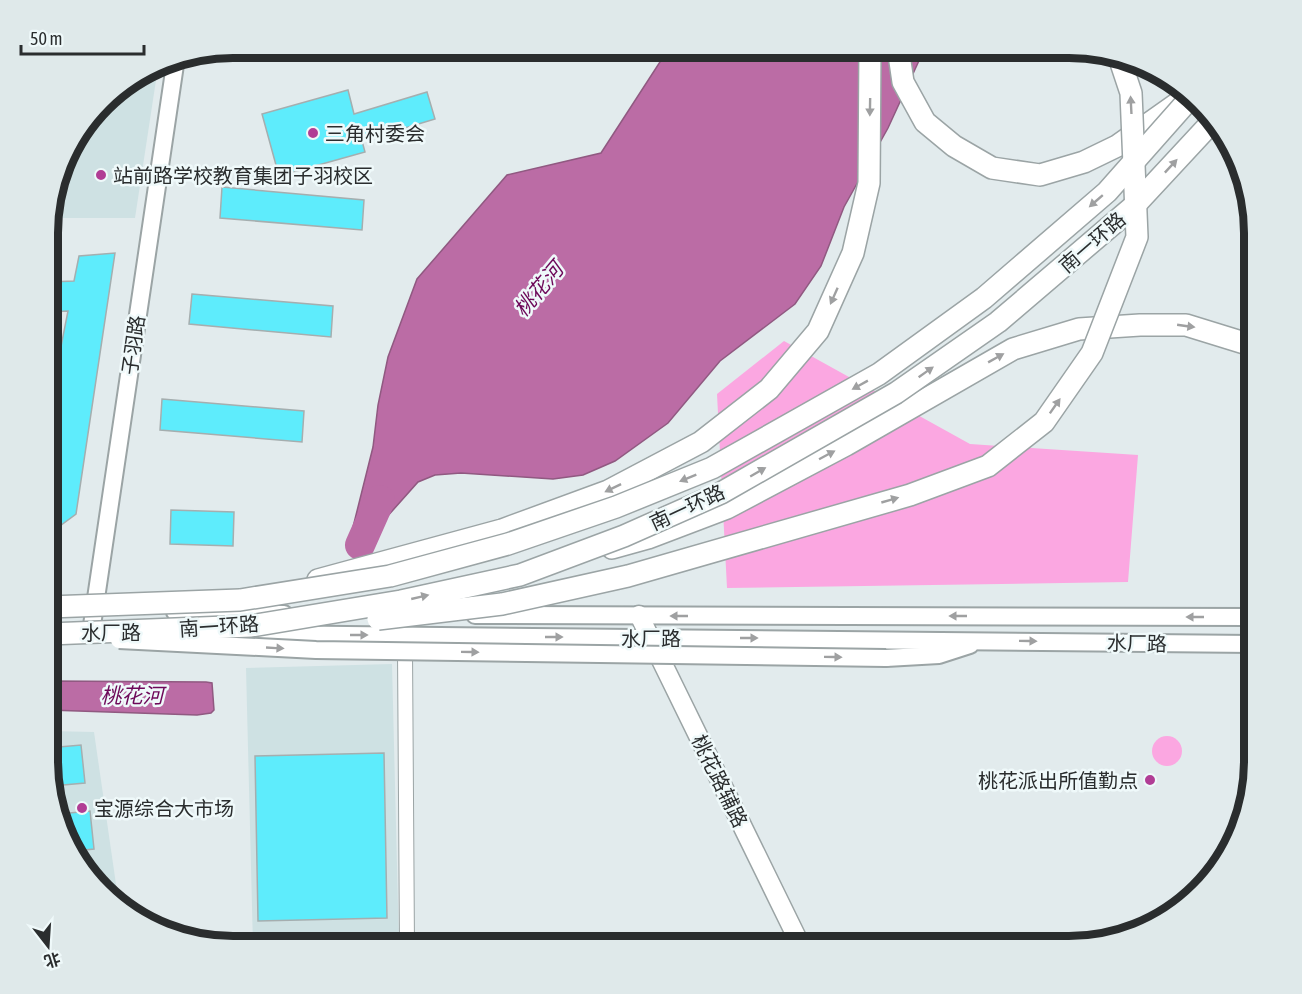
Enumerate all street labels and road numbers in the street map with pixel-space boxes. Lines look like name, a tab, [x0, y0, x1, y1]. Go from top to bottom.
street label: 南一环路	[1054, 207, 1130, 277]
street label: 子羽路	[117, 314, 149, 376]
street label: 南一环路	[646, 480, 728, 534]
street label: 南一环路	[178, 612, 260, 640]
street label: 水厂路	[81, 621, 141, 644]
street label: 水厂路	[621, 627, 681, 650]
street label: 水厂路	[1107, 631, 1167, 655]
street label: 桃花路辅路	[688, 731, 752, 831]

